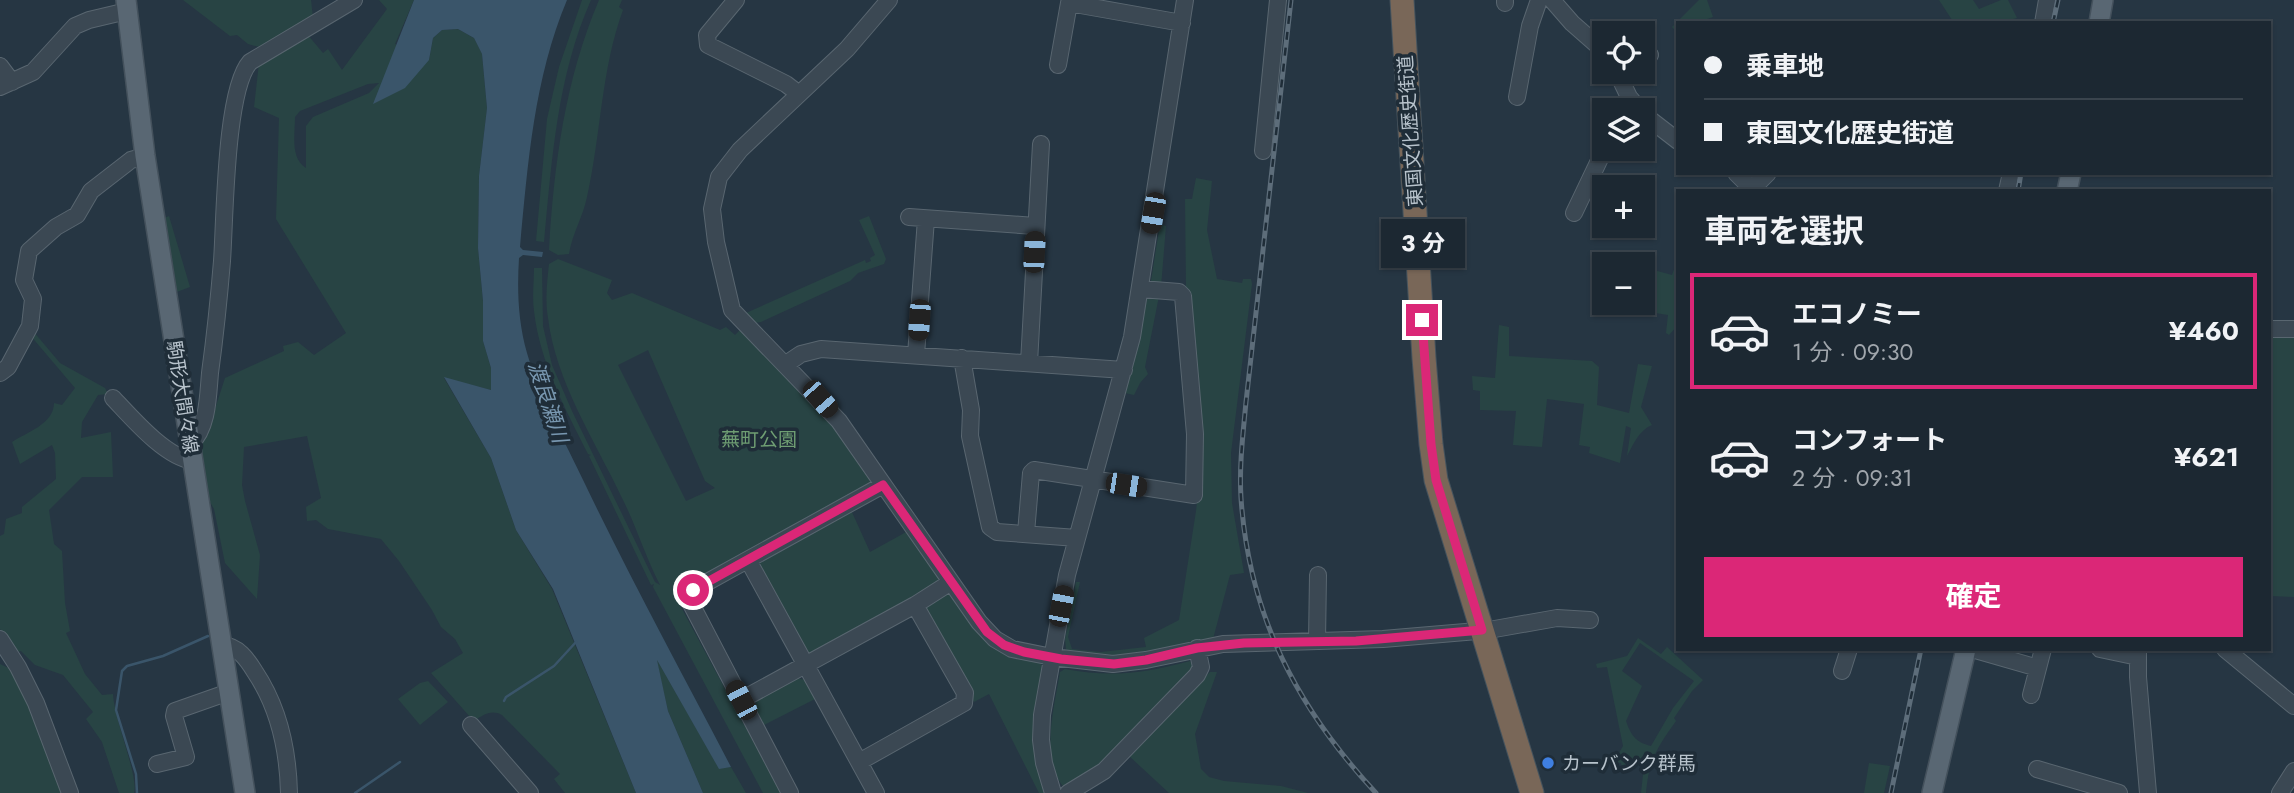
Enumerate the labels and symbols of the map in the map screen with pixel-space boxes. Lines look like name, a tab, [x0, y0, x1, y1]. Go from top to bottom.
street label: 東国文化歴史街道	[1392, 54, 1429, 208]
car	[1140, 190, 1167, 236]
callout: 3 分	[1380, 218, 1464, 268]
car	[1023, 230, 1046, 274]
car	[908, 298, 931, 342]
route end	[1406, 304, 1438, 336]
street label: 駒形大間々線	[160, 339, 205, 455]
water label: 渡良瀬川	[521, 357, 576, 448]
car	[799, 376, 842, 422]
park label: 蕪町公園	[721, 426, 797, 453]
car	[1104, 471, 1149, 499]
route start	[677, 574, 709, 606]
car	[1047, 583, 1076, 629]
car	[722, 677, 761, 723]
place label: カーバンク群馬	[1562, 750, 1696, 777]
marker: カーバンク群馬	[1540, 755, 1556, 771]

